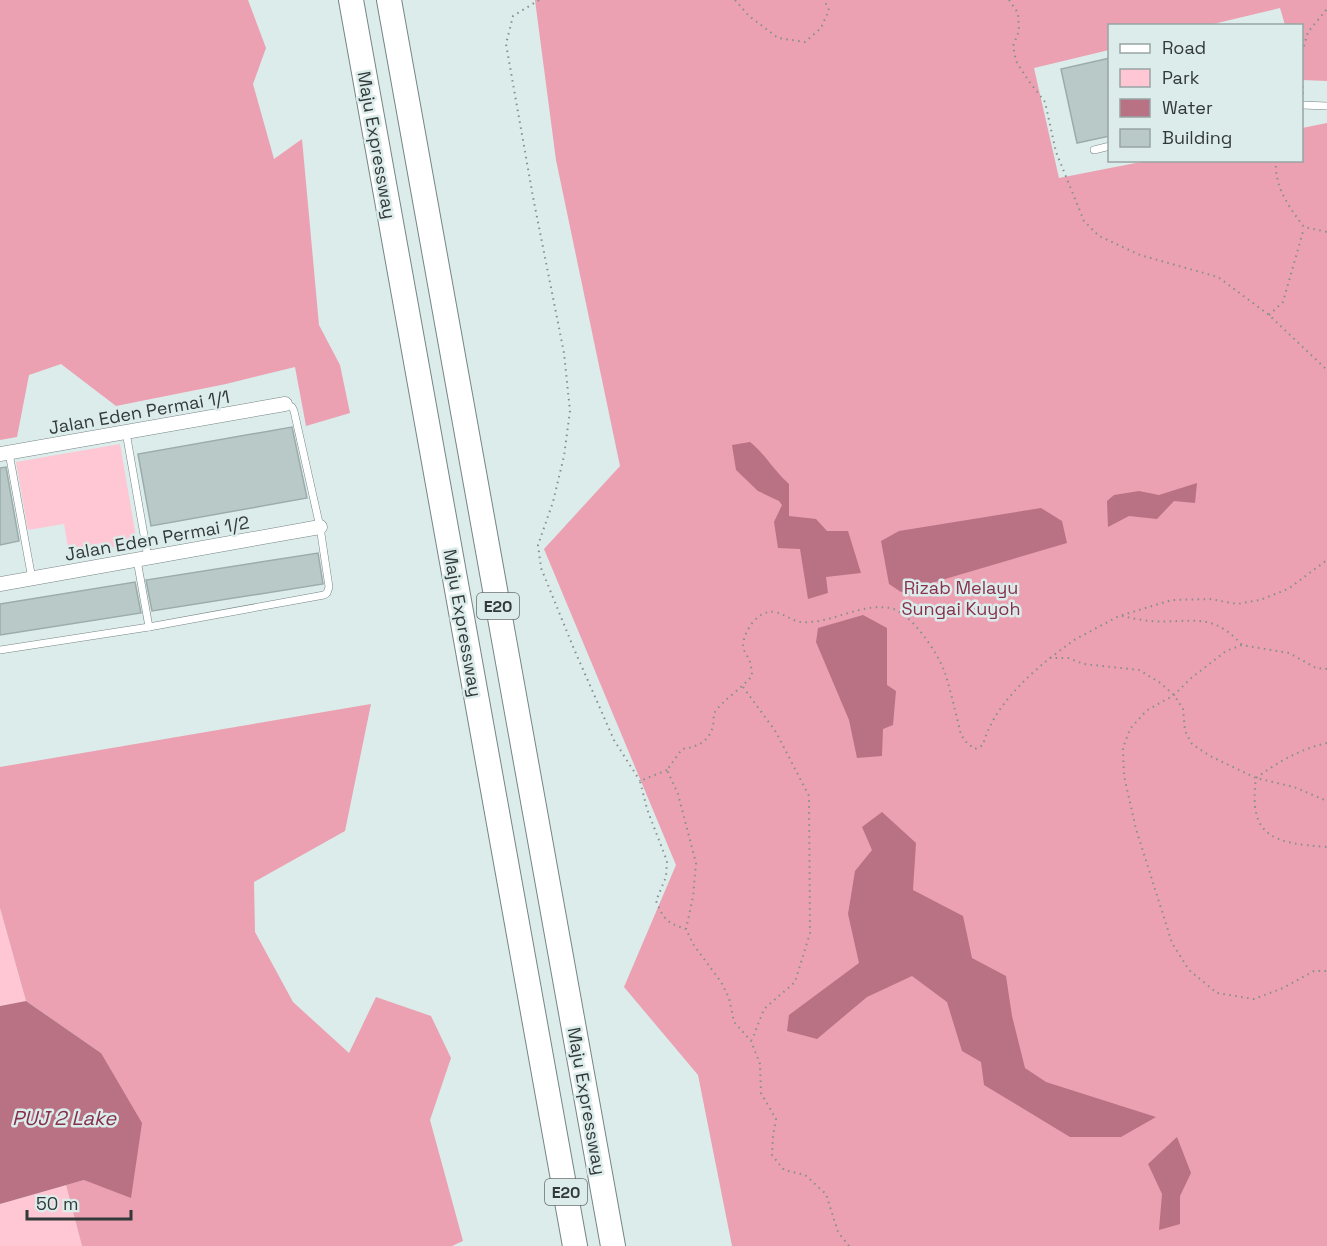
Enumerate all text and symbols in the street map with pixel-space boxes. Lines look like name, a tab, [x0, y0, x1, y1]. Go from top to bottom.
legend	[1108, 24, 1303, 162]
text: Road	[1162, 36, 1206, 59]
text: Park	[1162, 66, 1200, 89]
street label: Maju Expressway	[353, 69, 401, 221]
text: Water	[1162, 96, 1213, 119]
text: Building	[1162, 126, 1232, 149]
street label: Jalan Eden Permai 1/1	[47, 385, 231, 439]
street label: Jalan Eden Permai 1/2	[63, 510, 251, 566]
street label: Maju Expressway	[439, 547, 487, 699]
park label: Rizab Melayu Sungai Kuyoh	[901, 576, 1021, 620]
road number: E20	[477, 593, 519, 619]
street label: Maju Expressway	[563, 1025, 611, 1177]
water label: PUJ 2 Lake	[12, 1105, 117, 1131]
road number: E20	[545, 1179, 587, 1205]
scale bar	[27, 1183, 130, 1221]
text: 50 m	[36, 1192, 78, 1215]

